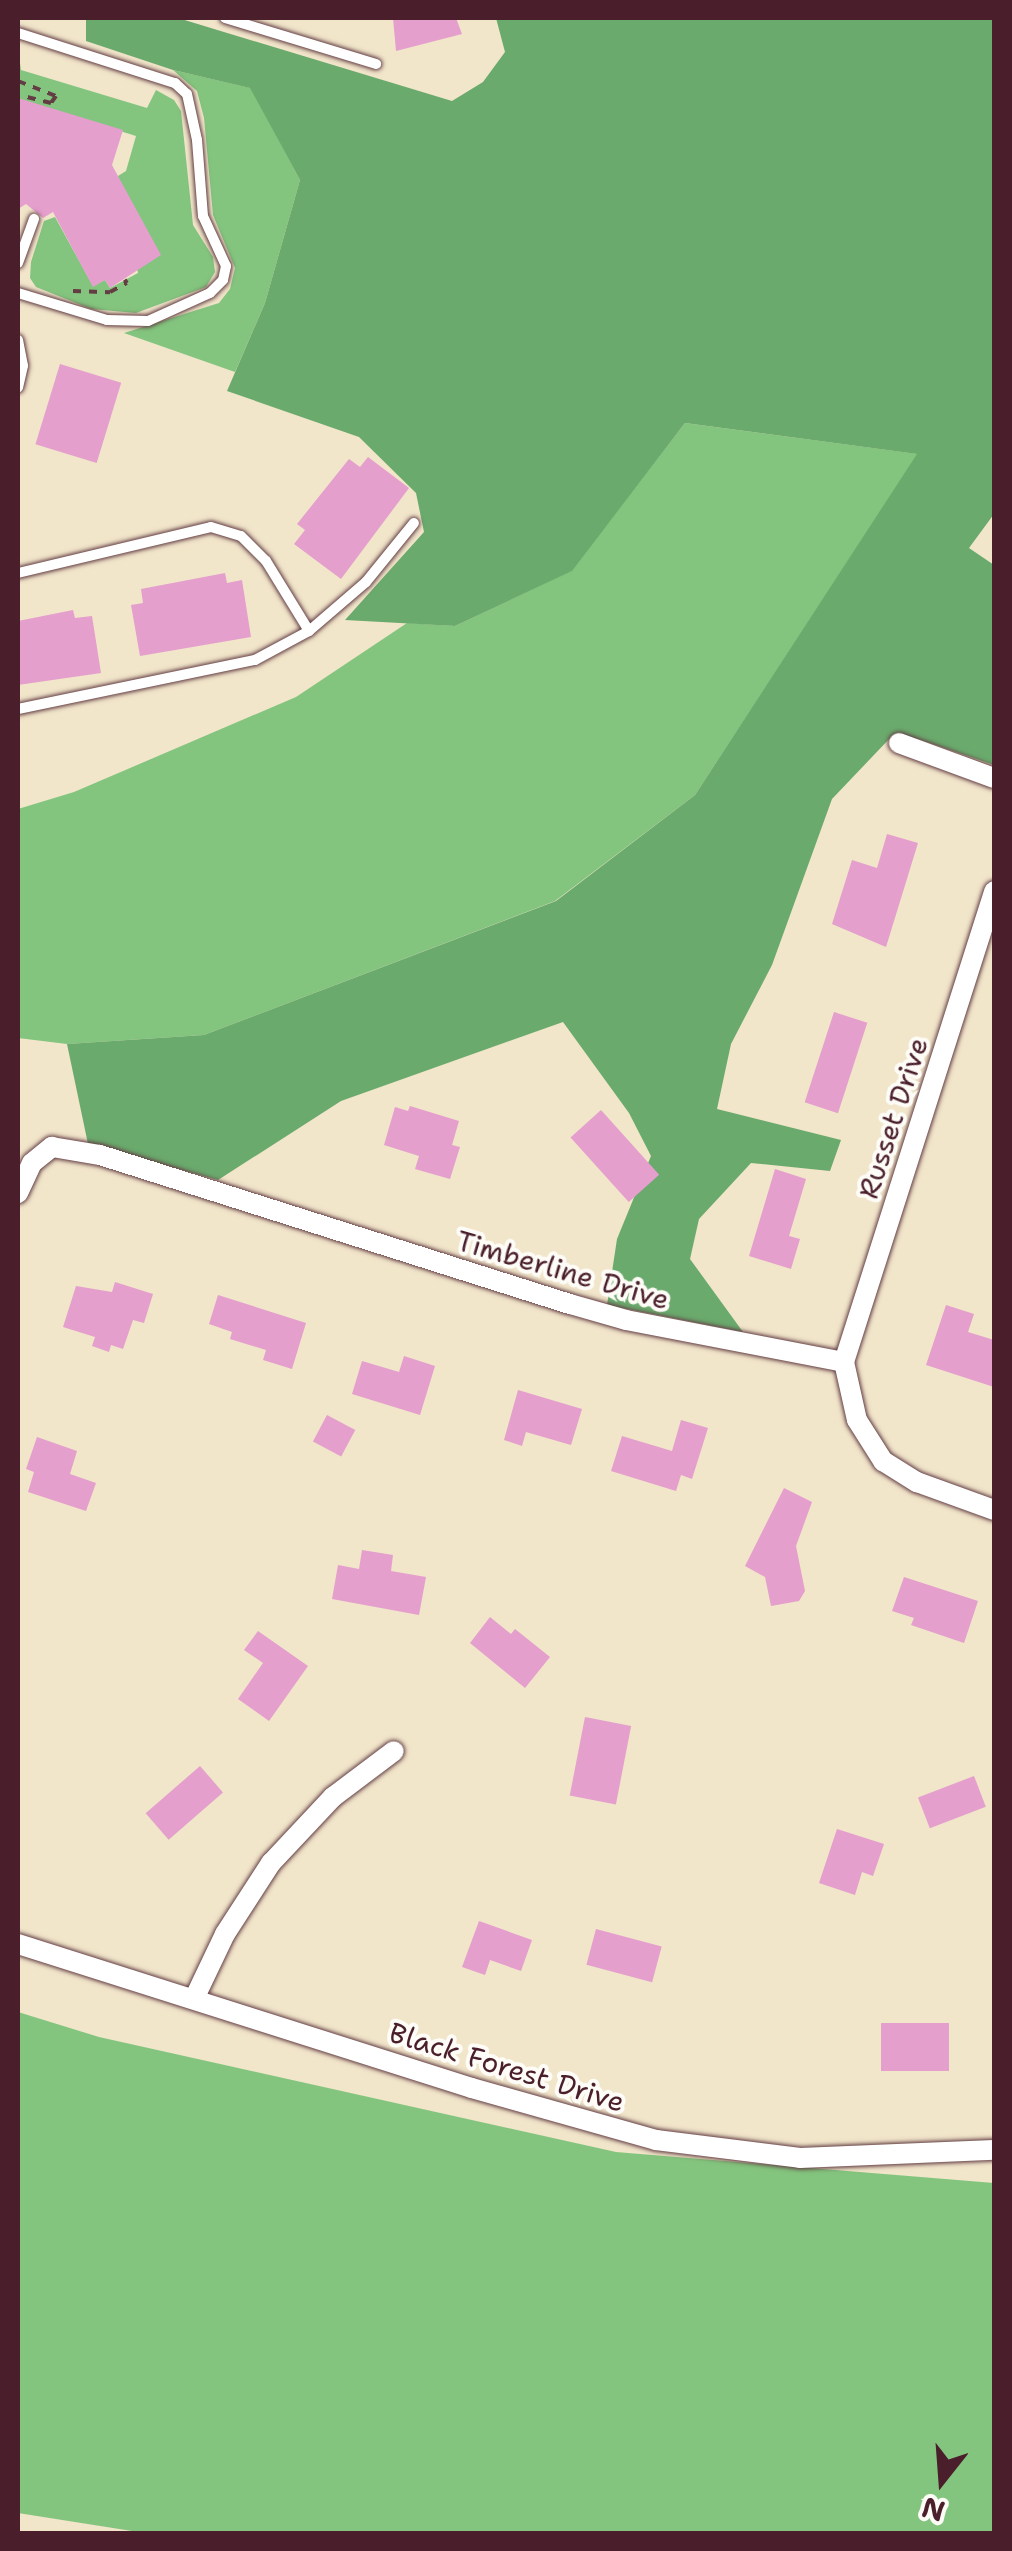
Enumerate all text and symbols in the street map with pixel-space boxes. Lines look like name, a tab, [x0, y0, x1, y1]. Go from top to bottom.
street label: Russet Drive	[851, 1033, 935, 1203]
street label: Timberline Drive	[453, 1224, 673, 1316]
street label: Black Forest Drive	[385, 2015, 629, 2119]
north arrow	[892, 2431, 992, 2531]
text: N	[917, 2488, 949, 2531]

